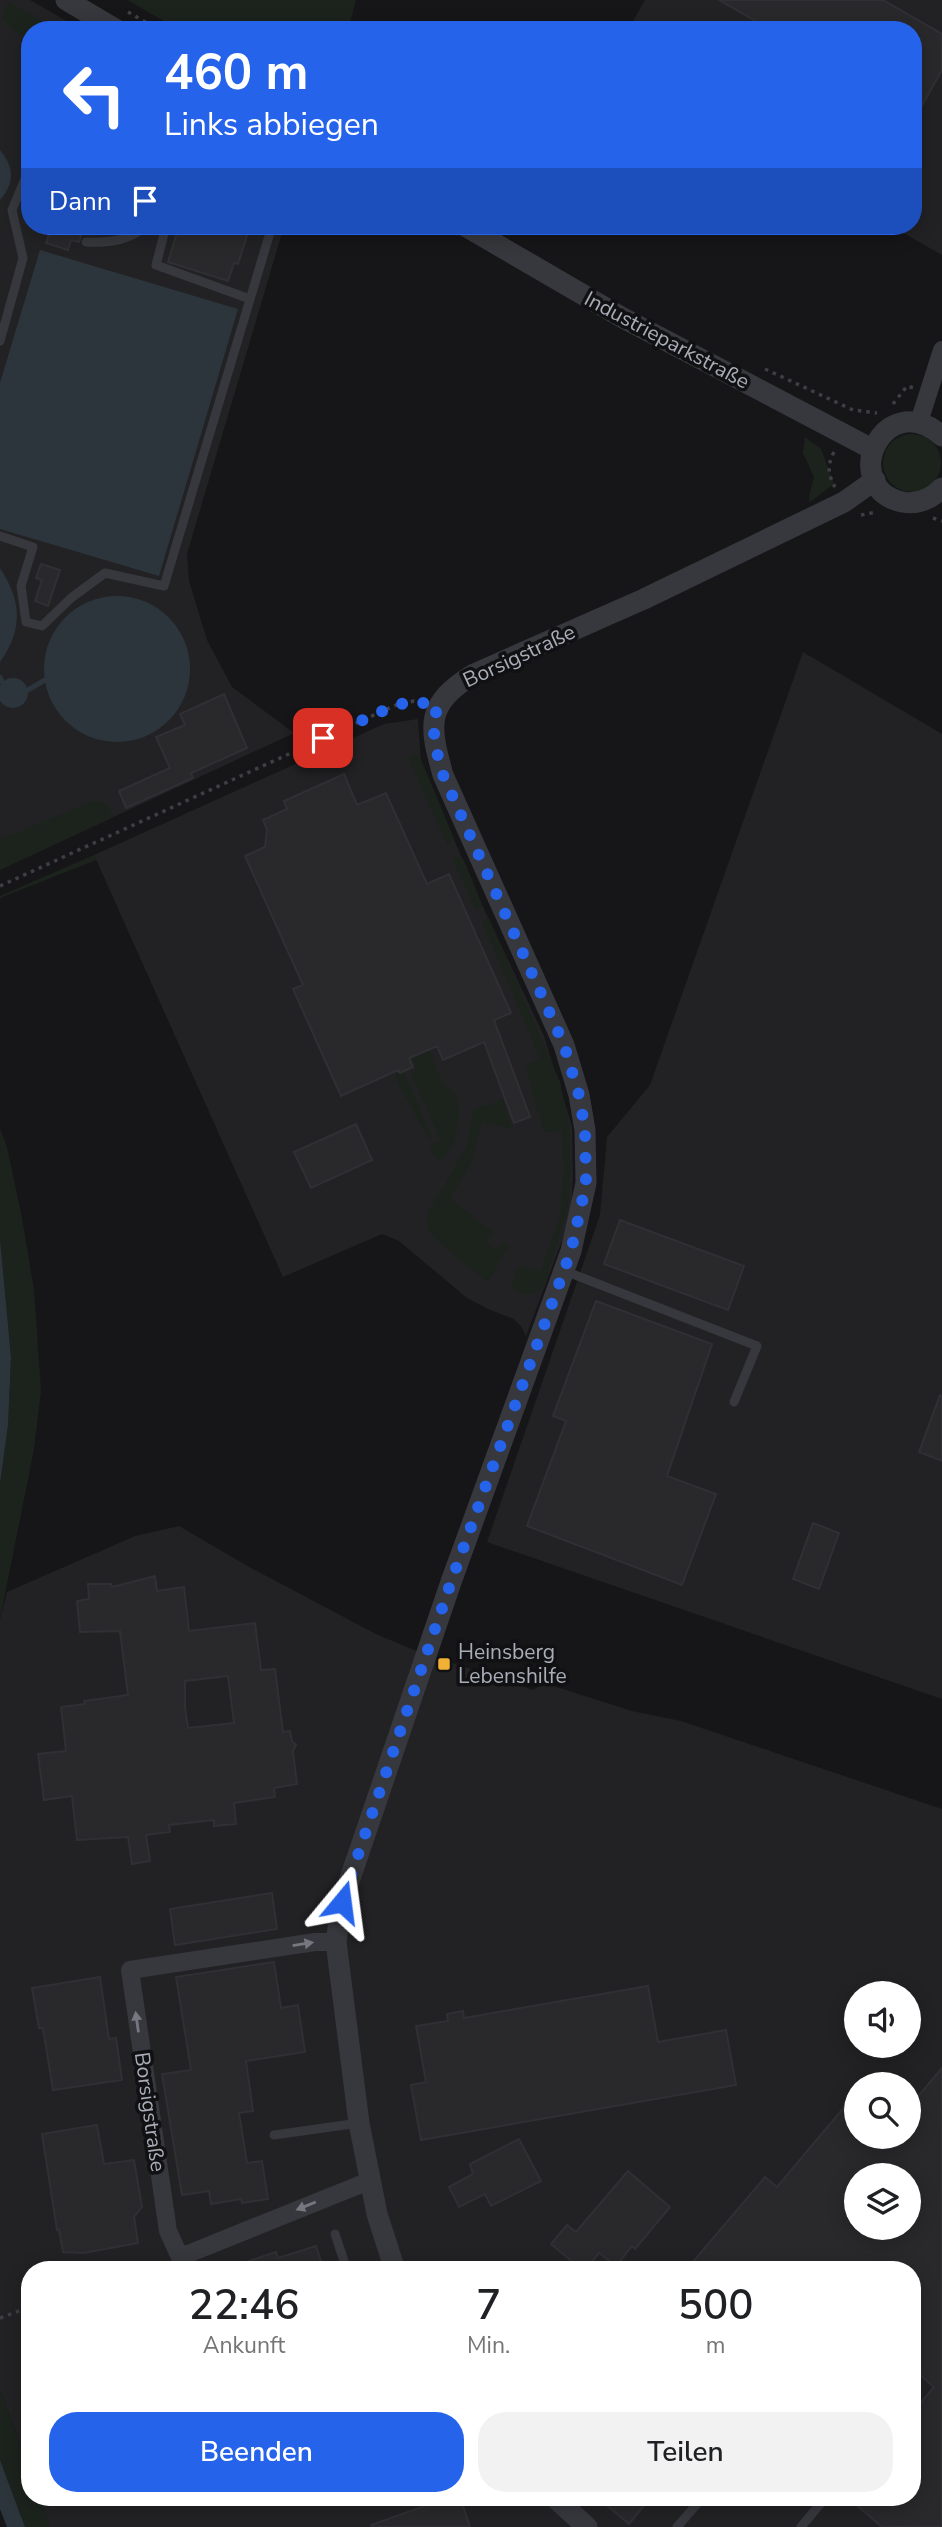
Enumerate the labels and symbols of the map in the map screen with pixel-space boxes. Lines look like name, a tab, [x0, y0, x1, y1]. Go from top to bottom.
street label: Industrieparkstraße	[579, 285, 755, 395]
street label: Borsigstraße	[458, 618, 580, 694]
pin	[293, 708, 353, 768]
place label: Heinsberg Lebenshilfe	[458, 1638, 567, 1690]
marker: Heinsberg Lebenshilfe	[436, 1656, 452, 1672]
position arrow	[305, 1865, 379, 1939]
one-way arrow	[292, 1938, 314, 1949]
one-way arrow	[132, 2011, 143, 2033]
street label: Borsigstraße	[128, 2050, 172, 2174]
one-way arrow	[295, 2201, 316, 2212]

